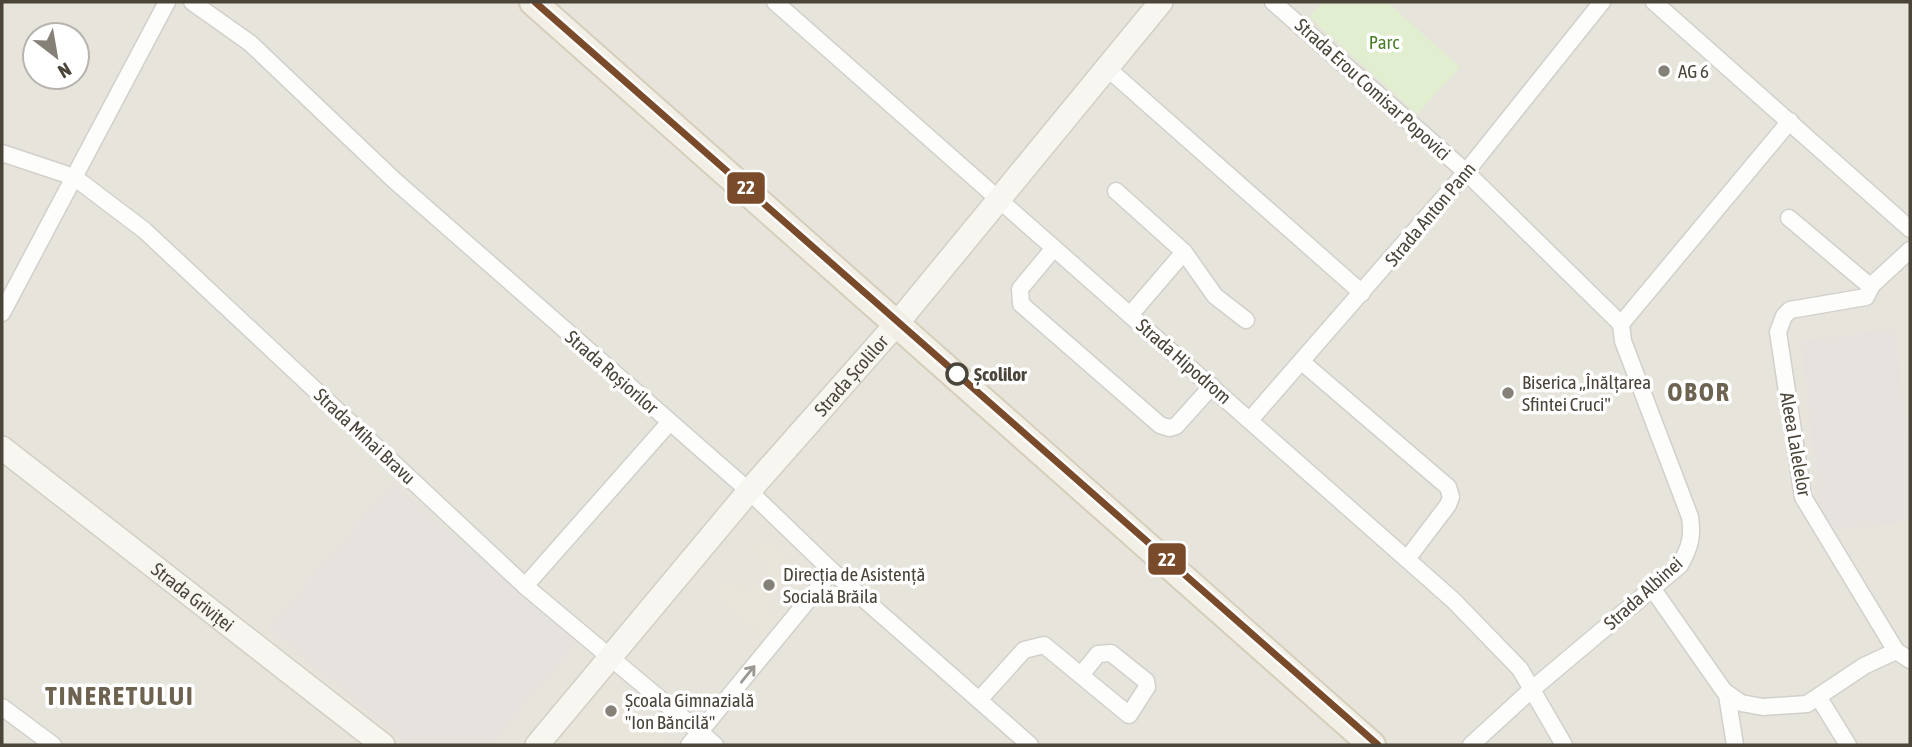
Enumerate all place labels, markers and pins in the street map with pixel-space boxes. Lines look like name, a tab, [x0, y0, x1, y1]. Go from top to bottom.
place label: AG 6	[1678, 60, 1709, 82]
marker: AG 6	[1656, 63, 1672, 79]
marker: Școlilor	[946, 363, 968, 385]
place label: Școlilor	[974, 363, 1027, 386]
place label: Biserica „Înălțarea Sfintei Cruci"	[1522, 371, 1651, 415]
marker: Biserica „Înălțarea Sfintei Cruci"	[1500, 385, 1516, 401]
place label: Direcția de Asistență Socială Brăila	[783, 563, 925, 607]
marker: Direcția de Asistență Socială Brăila	[761, 577, 777, 593]
place label: Școala Gimnazială "Ion Băncilă"	[625, 689, 754, 733]
marker: Școala Gimnazială "Ion Băncilă"	[603, 703, 619, 719]

